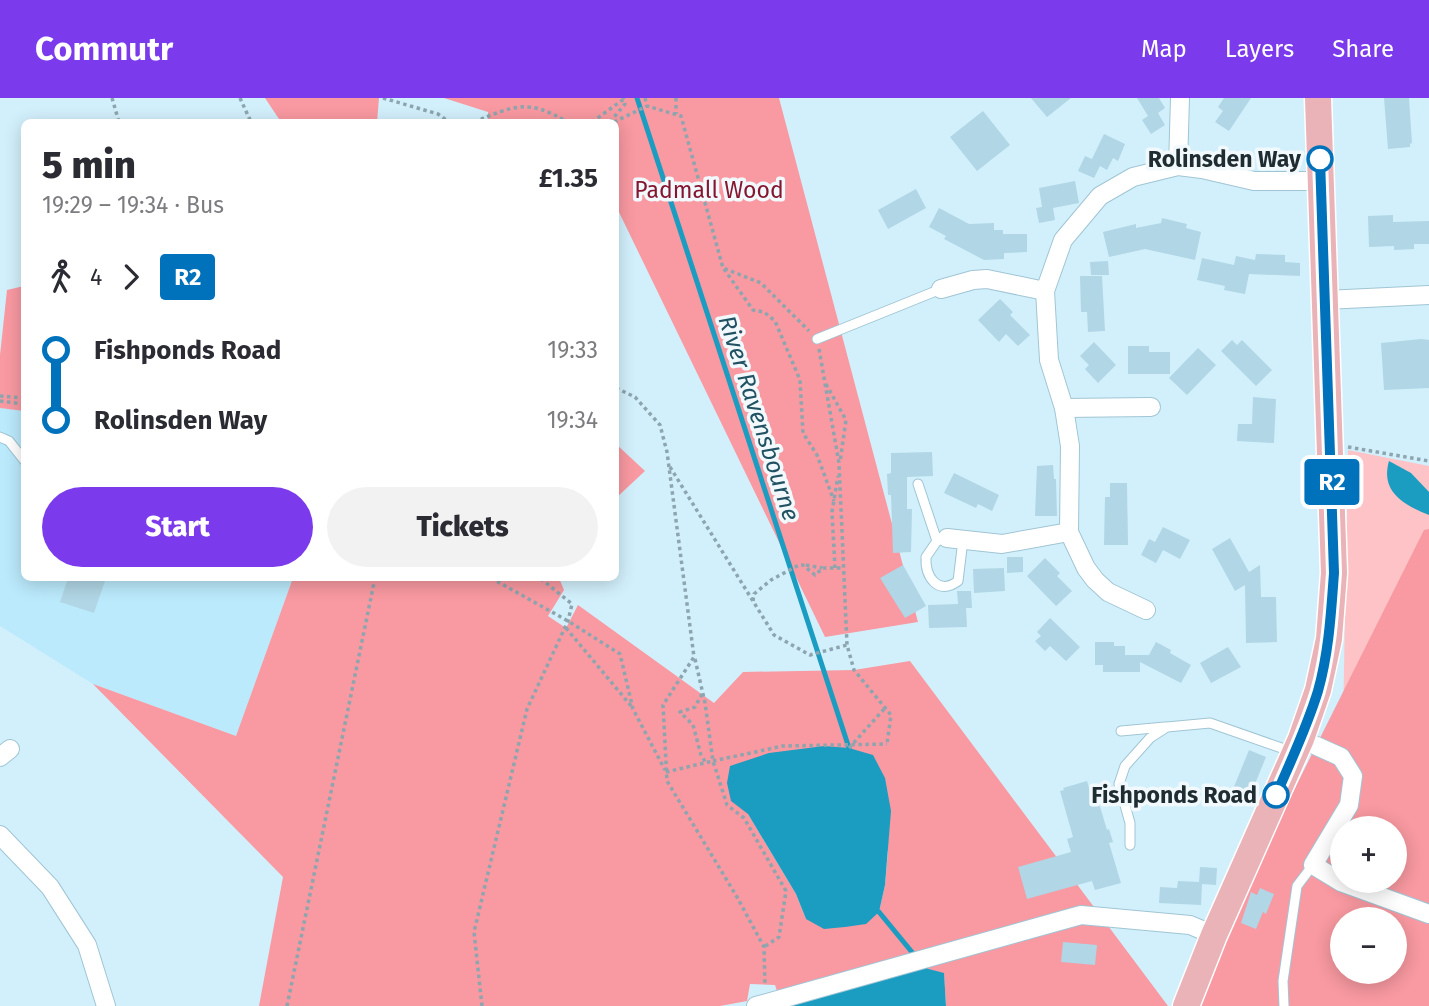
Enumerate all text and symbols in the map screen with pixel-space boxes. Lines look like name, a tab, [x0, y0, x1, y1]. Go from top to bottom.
text: Commutr	[35, 29, 173, 69]
text: Map	[1141, 35, 1187, 63]
text: Layers	[1225, 35, 1294, 63]
text: Share	[1332, 35, 1394, 63]
text: 5 min	[42, 142, 136, 188]
place label: Rolinsden Way	[1148, 145, 1302, 173]
marker: Rolinsden Way	[1307, 146, 1333, 172]
text: £1.35	[539, 163, 598, 194]
park label: Padmall Wood	[634, 176, 784, 204]
text: 19:29 – 19:34 · Bus	[42, 191, 224, 219]
icon: walk	[42, 258, 80, 296]
icon: forward	[112, 258, 150, 296]
text: 4	[90, 263, 102, 291]
text: R2	[174, 263, 201, 291]
water label: River Ravensbourne	[713, 312, 805, 524]
text: Fishponds Road	[94, 335, 281, 366]
text: 19:33	[547, 336, 598, 364]
text: Rolinsden Way	[94, 405, 267, 436]
text: 19:34	[547, 406, 598, 434]
line badge: R2	[1300, 459, 1364, 505]
text: R2	[1318, 468, 1346, 496]
button: Start	[42, 487, 313, 567]
button: Tickets	[327, 487, 598, 567]
place label: Fishponds Road	[1091, 781, 1257, 809]
marker: Fishponds Road	[1263, 782, 1289, 808]
map controls	[1330, 816, 1407, 984]
button: +	[1330, 816, 1407, 893]
button: −	[1330, 907, 1407, 984]

